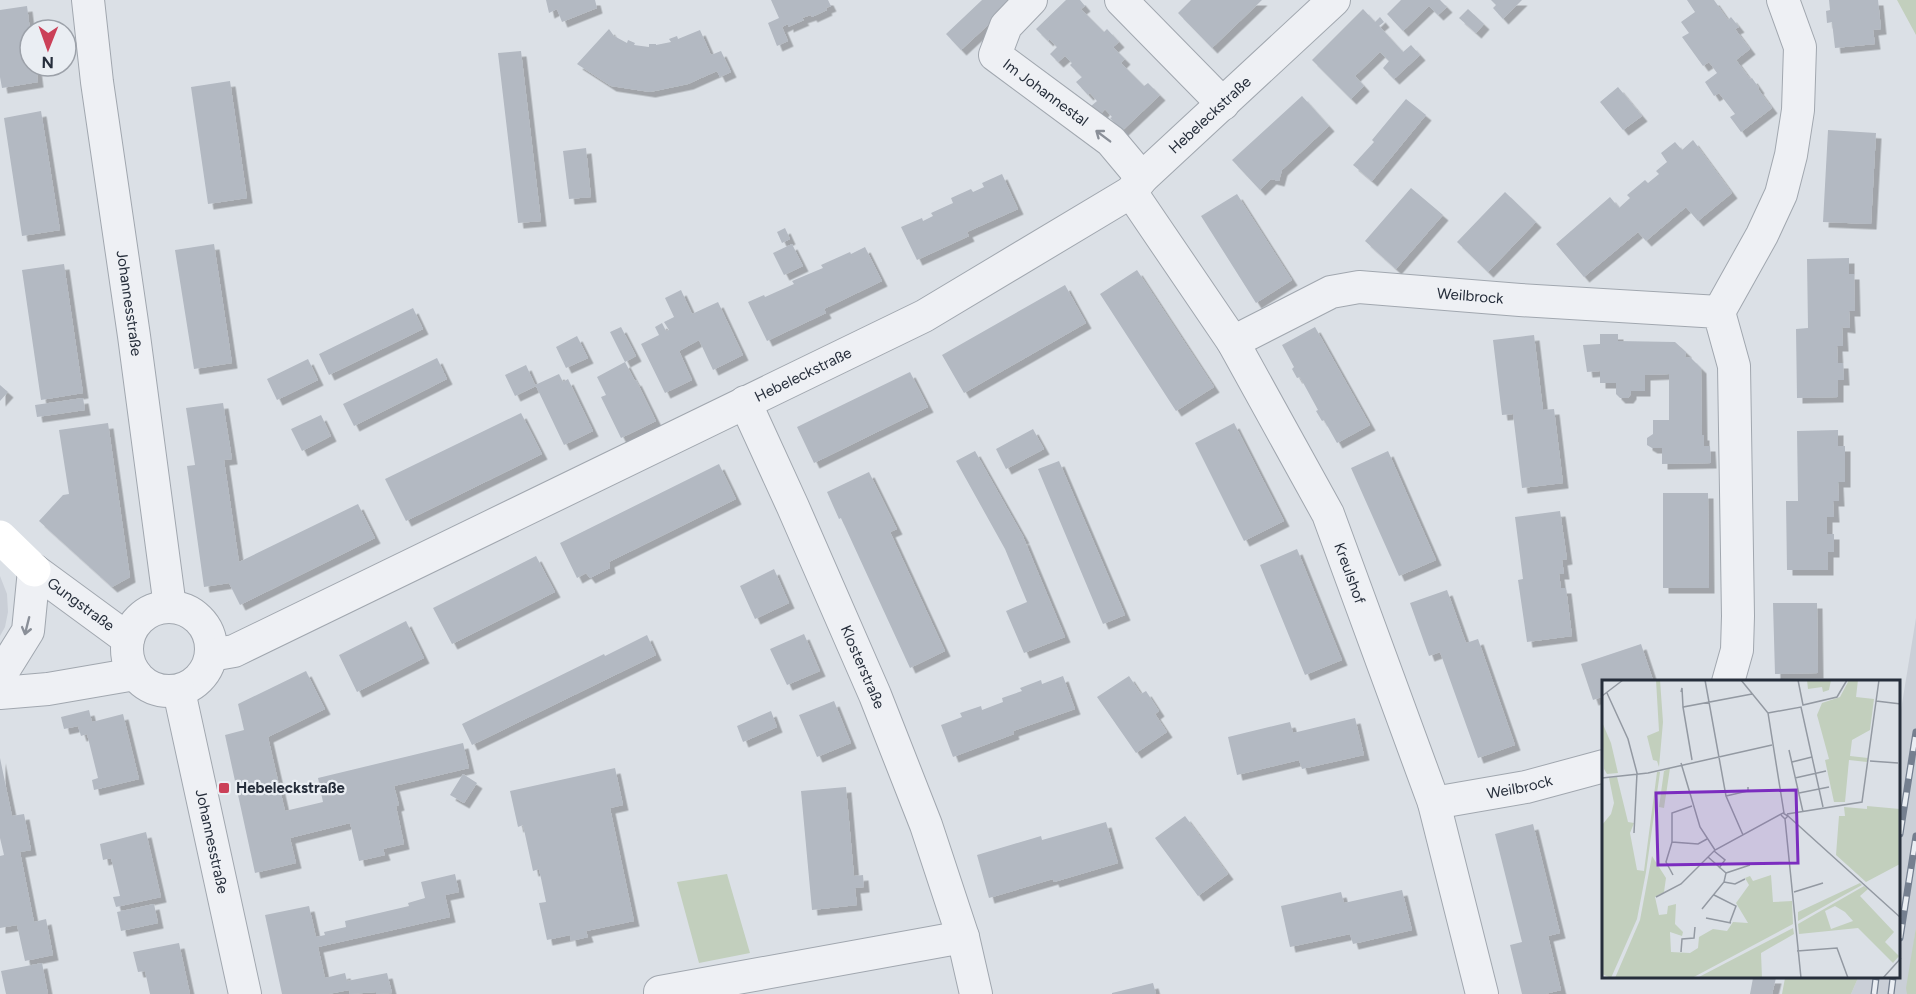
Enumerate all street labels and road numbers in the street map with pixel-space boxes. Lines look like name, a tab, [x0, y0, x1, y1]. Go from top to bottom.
street label: Im Johannestal	[999, 55, 1092, 130]
street label: Hebeleckstraße	[1165, 73, 1255, 158]
street label: Johannesstraße	[113, 249, 146, 357]
street label: Weilbrock	[1436, 284, 1505, 308]
street label: Hebeleckstraße	[752, 344, 854, 406]
street label: Kreulshof	[1330, 540, 1369, 607]
street label: Gungstraße	[44, 574, 118, 635]
street label: Klosterstraße	[837, 623, 889, 711]
street label: Weilbrock	[1485, 771, 1555, 803]
street label: Johannesstraße	[192, 788, 232, 895]

